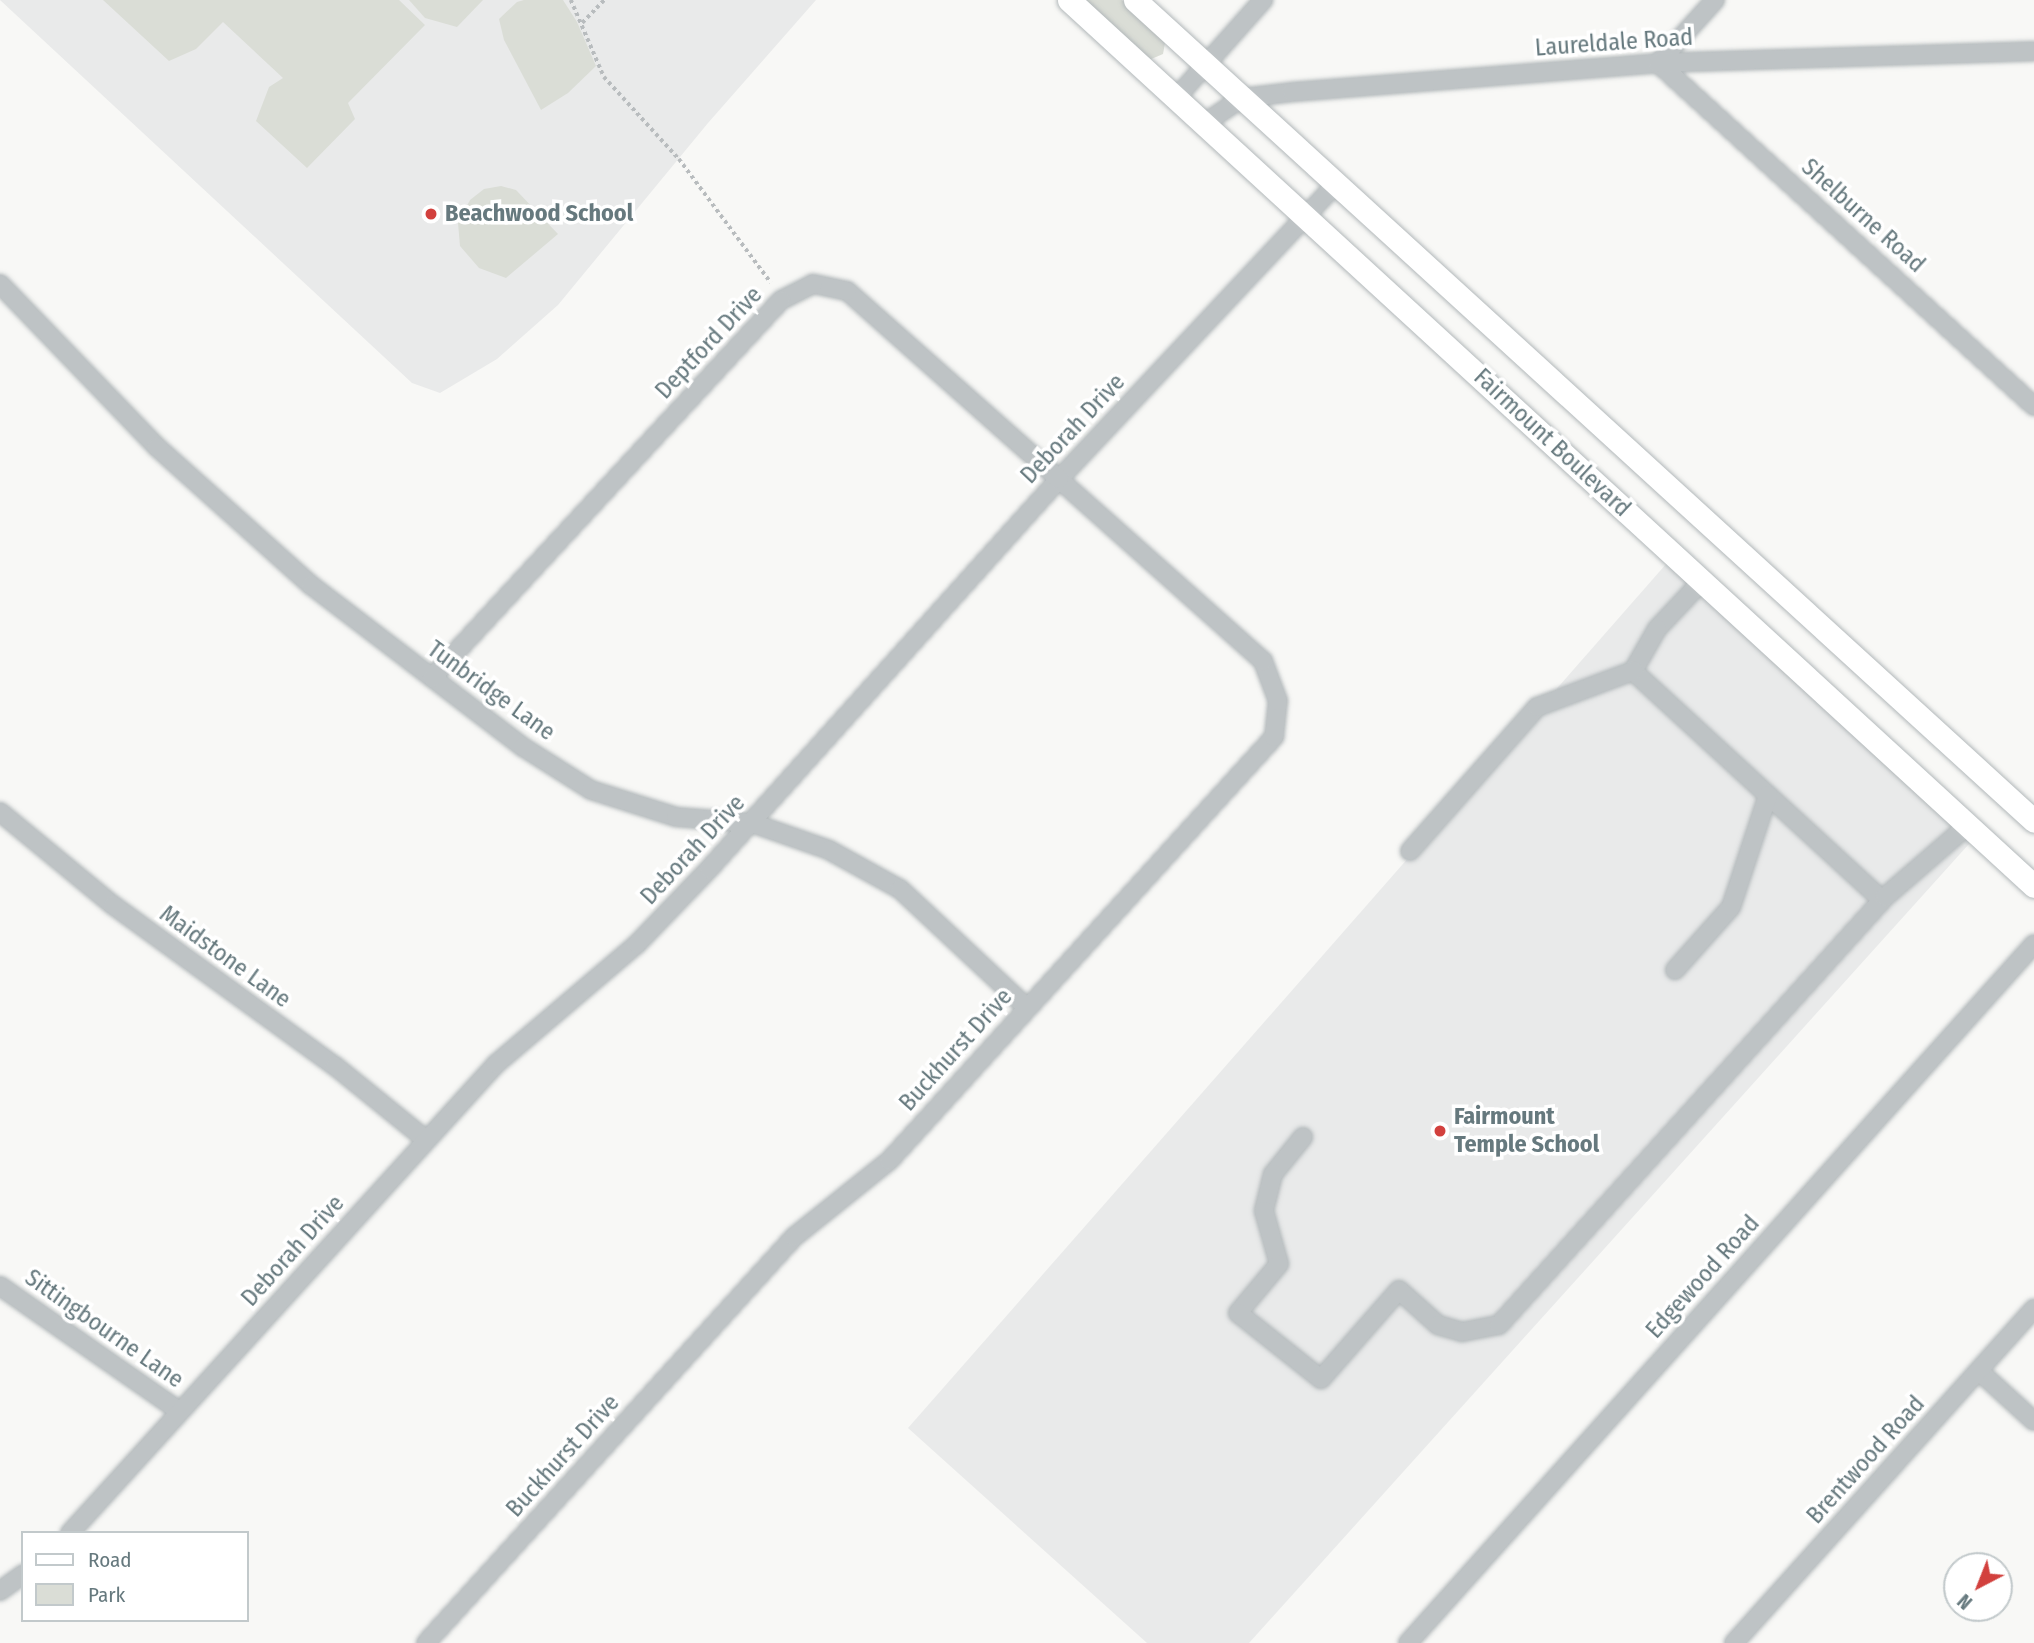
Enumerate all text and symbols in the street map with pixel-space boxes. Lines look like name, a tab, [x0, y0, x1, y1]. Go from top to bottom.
street label: Laureldale Road	[1534, 23, 1694, 63]
street label: Shelburne Road	[1795, 153, 1931, 279]
place label: Beachwood School	[445, 200, 633, 228]
marker: Beachwood School	[423, 206, 439, 222]
street label: Deptford Drive	[650, 281, 768, 405]
street label: Fairmount Boulevard	[1468, 363, 1636, 523]
street label: Deborah Drive	[1015, 368, 1131, 490]
street label: Tunbridge Lane	[422, 635, 560, 747]
street label: Deborah Drive	[635, 789, 751, 911]
street label: Maidstone Lane	[154, 900, 296, 1014]
street label: Buckhurst Drive	[893, 983, 1019, 1117]
place label: Fairmount Temple School	[1454, 1103, 1599, 1159]
marker: Fairmount Temple School	[1432, 1123, 1448, 1139]
street label: Deborah Drive	[236, 1189, 350, 1313]
street label: Edgewood Road	[1640, 1210, 1766, 1344]
street label: Sittingbourne Lane	[19, 1264, 189, 1394]
street label: Buckhurst Drive	[500, 1389, 626, 1523]
street label: Brentwood Road	[1801, 1390, 1931, 1530]
legend	[21, 1531, 248, 1622]
text: Road	[88, 1547, 132, 1573]
north arrow	[1943, 1552, 2013, 1622]
text: Park	[88, 1582, 125, 1608]
text: N	[1953, 1589, 1977, 1614]

